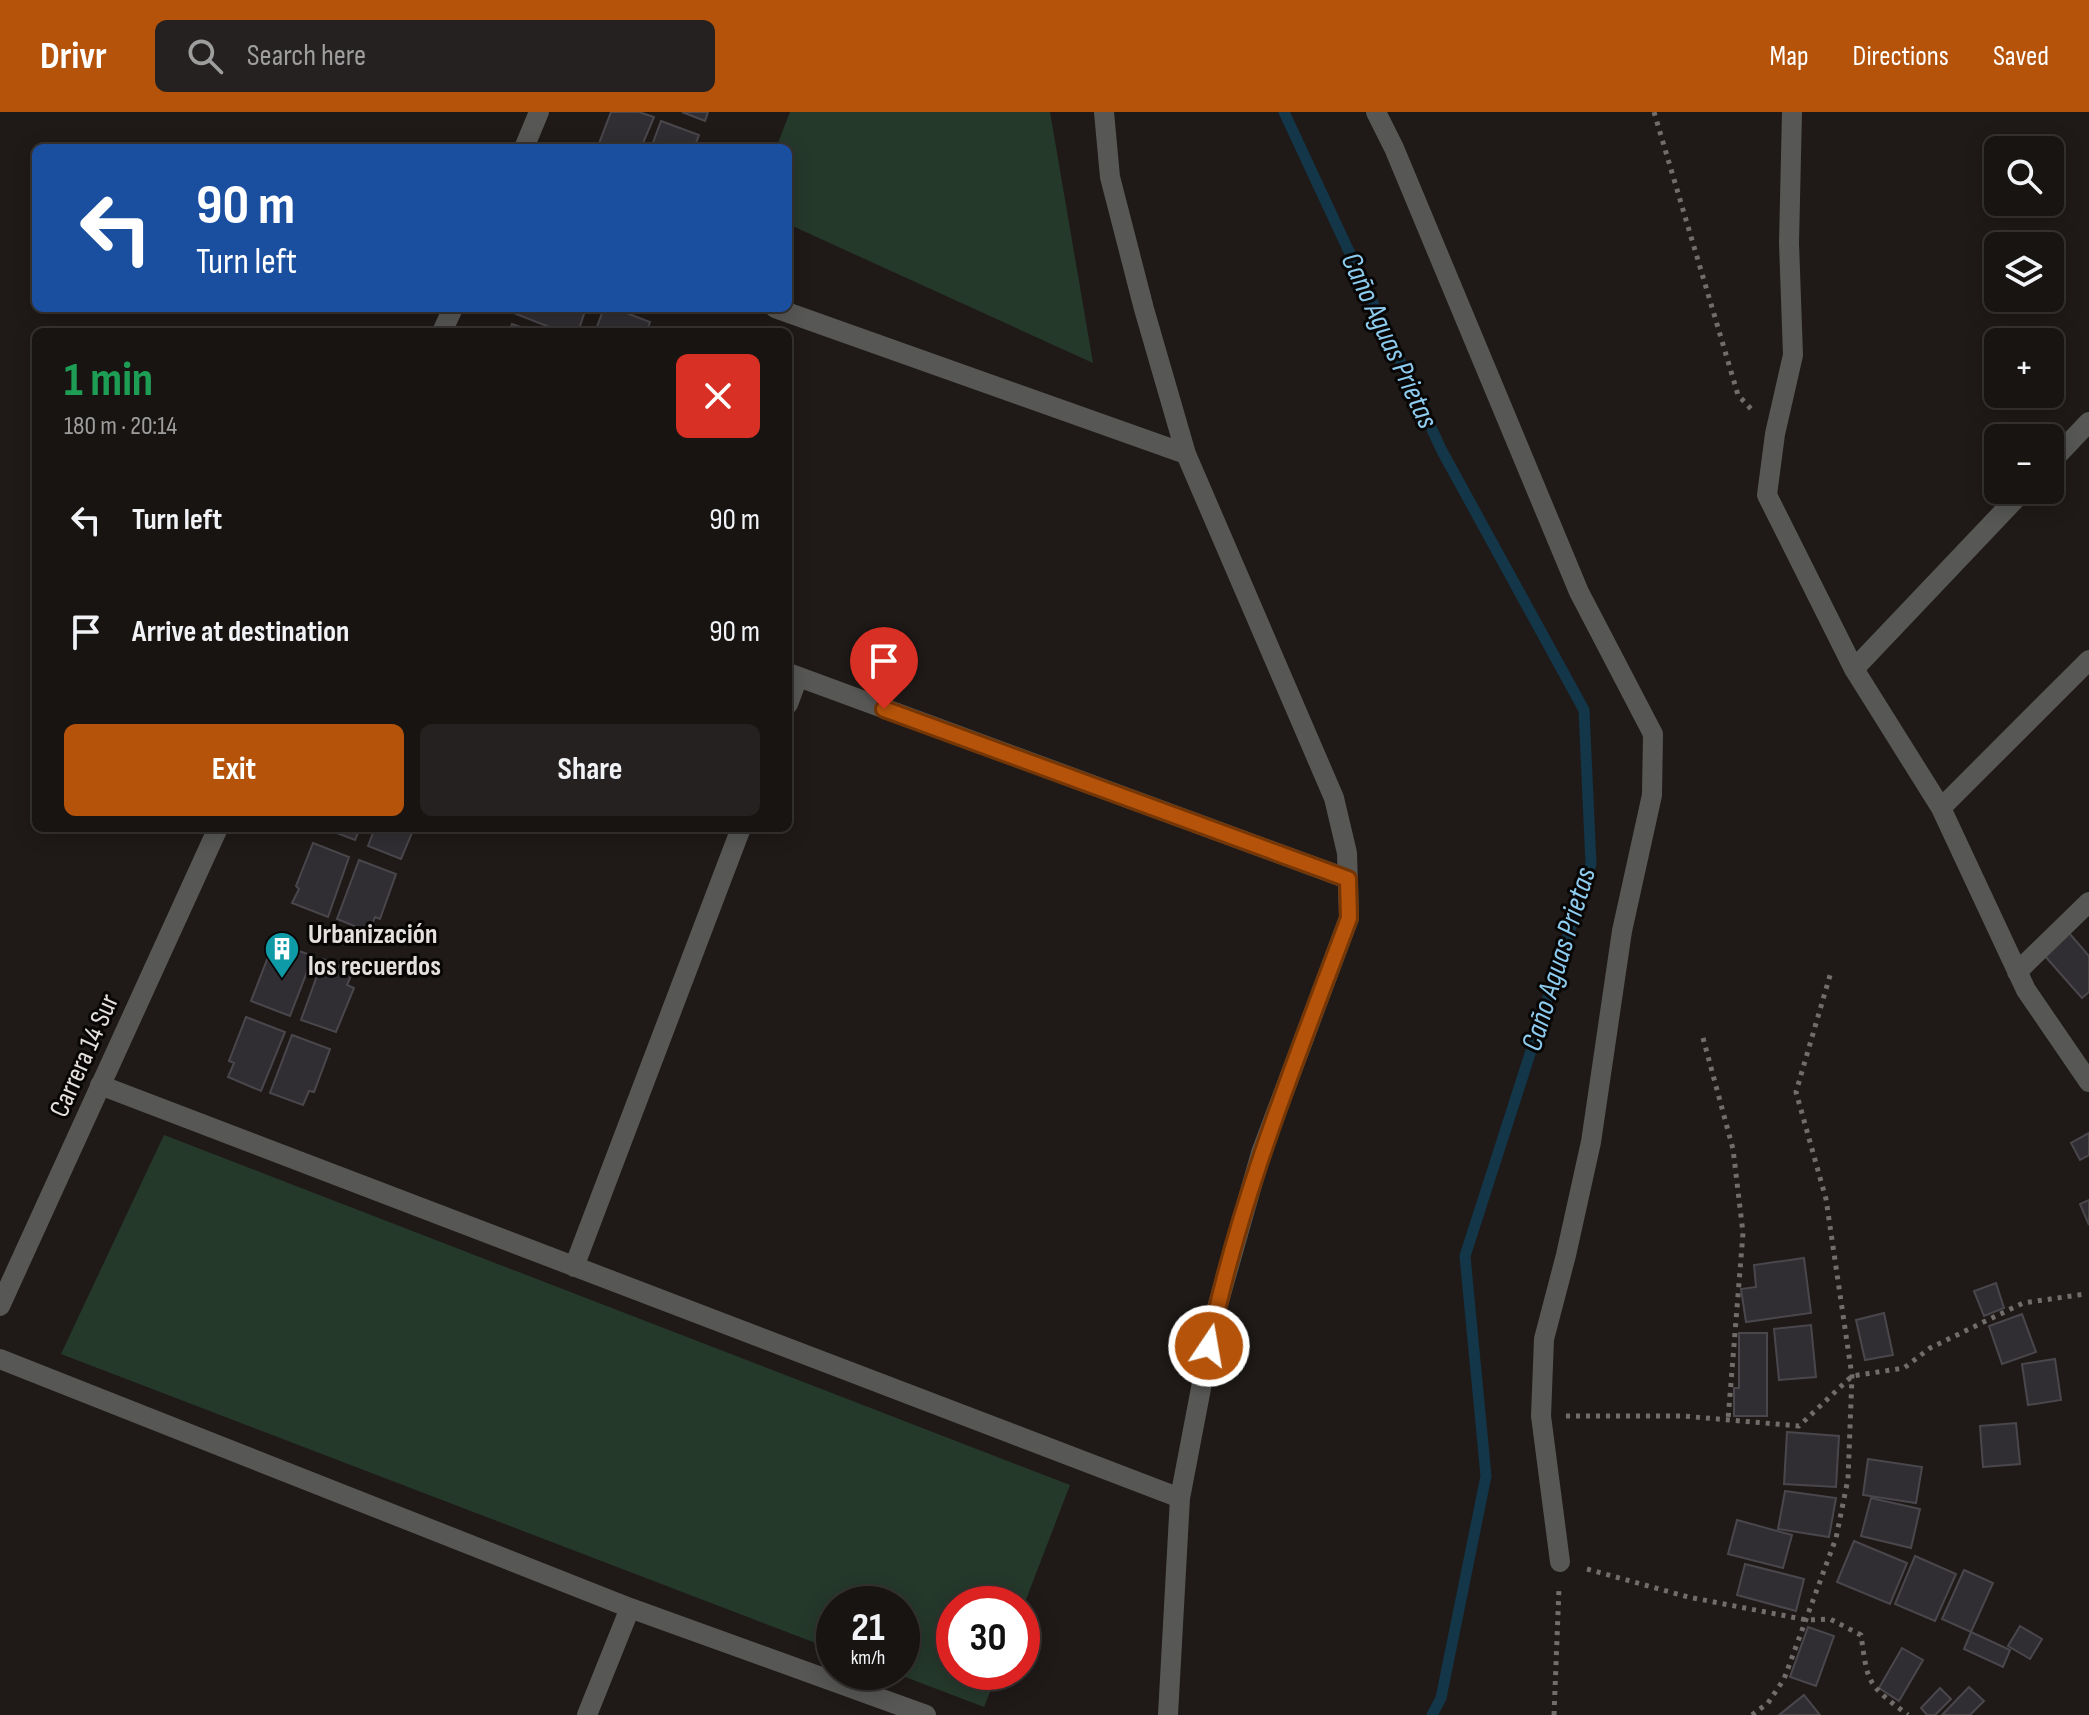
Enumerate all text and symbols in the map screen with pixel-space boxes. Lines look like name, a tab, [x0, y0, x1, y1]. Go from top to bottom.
search box	[155, 20, 715, 92]
text: Drivr	[40, 34, 107, 79]
icon: search	[183, 34, 227, 78]
text: Search here	[247, 38, 366, 74]
text: Map	[1770, 40, 1809, 73]
text: Directions	[1853, 40, 1949, 73]
text: Saved	[1993, 40, 2049, 73]
map controls	[1984, 136, 2064, 504]
button: search	[1984, 136, 2064, 216]
text: 90 m	[196, 173, 295, 240]
icon: left	[64, 176, 168, 280]
button: layers	[1984, 232, 2064, 312]
text: Turn left	[196, 241, 297, 284]
water label: Caño Aguas Prietas	[1333, 247, 1446, 434]
button: +	[1984, 328, 2064, 408]
text: 1 min	[64, 352, 153, 409]
button: close	[676, 354, 760, 438]
text: 180 m · 20:14	[64, 411, 177, 442]
button: −	[1984, 424, 2064, 504]
icon: left	[64, 498, 108, 542]
text: Turn left	[132, 502, 222, 538]
text: 90 m	[709, 502, 760, 538]
icon: arrive	[64, 610, 108, 654]
text: Arrive at destination	[132, 614, 349, 650]
text: 90 m	[709, 614, 760, 650]
pin	[850, 627, 918, 709]
icon: arrive	[862, 639, 906, 683]
button: Exit	[64, 724, 404, 816]
button: Share	[420, 724, 760, 816]
water label: Caño Aguas Prietas	[1514, 863, 1604, 1055]
place label: Urbanización los recuerdos	[308, 918, 441, 983]
building icon: Urbanización los recuerdos	[263, 930, 301, 980]
street label: Carrera 14 Sur	[43, 989, 126, 1122]
position arrow	[1167, 1304, 1251, 1388]
speed limit sign: 30	[936, 1586, 1040, 1690]
text: 21	[851, 1604, 885, 1652]
text: km/h	[851, 1646, 885, 1670]

